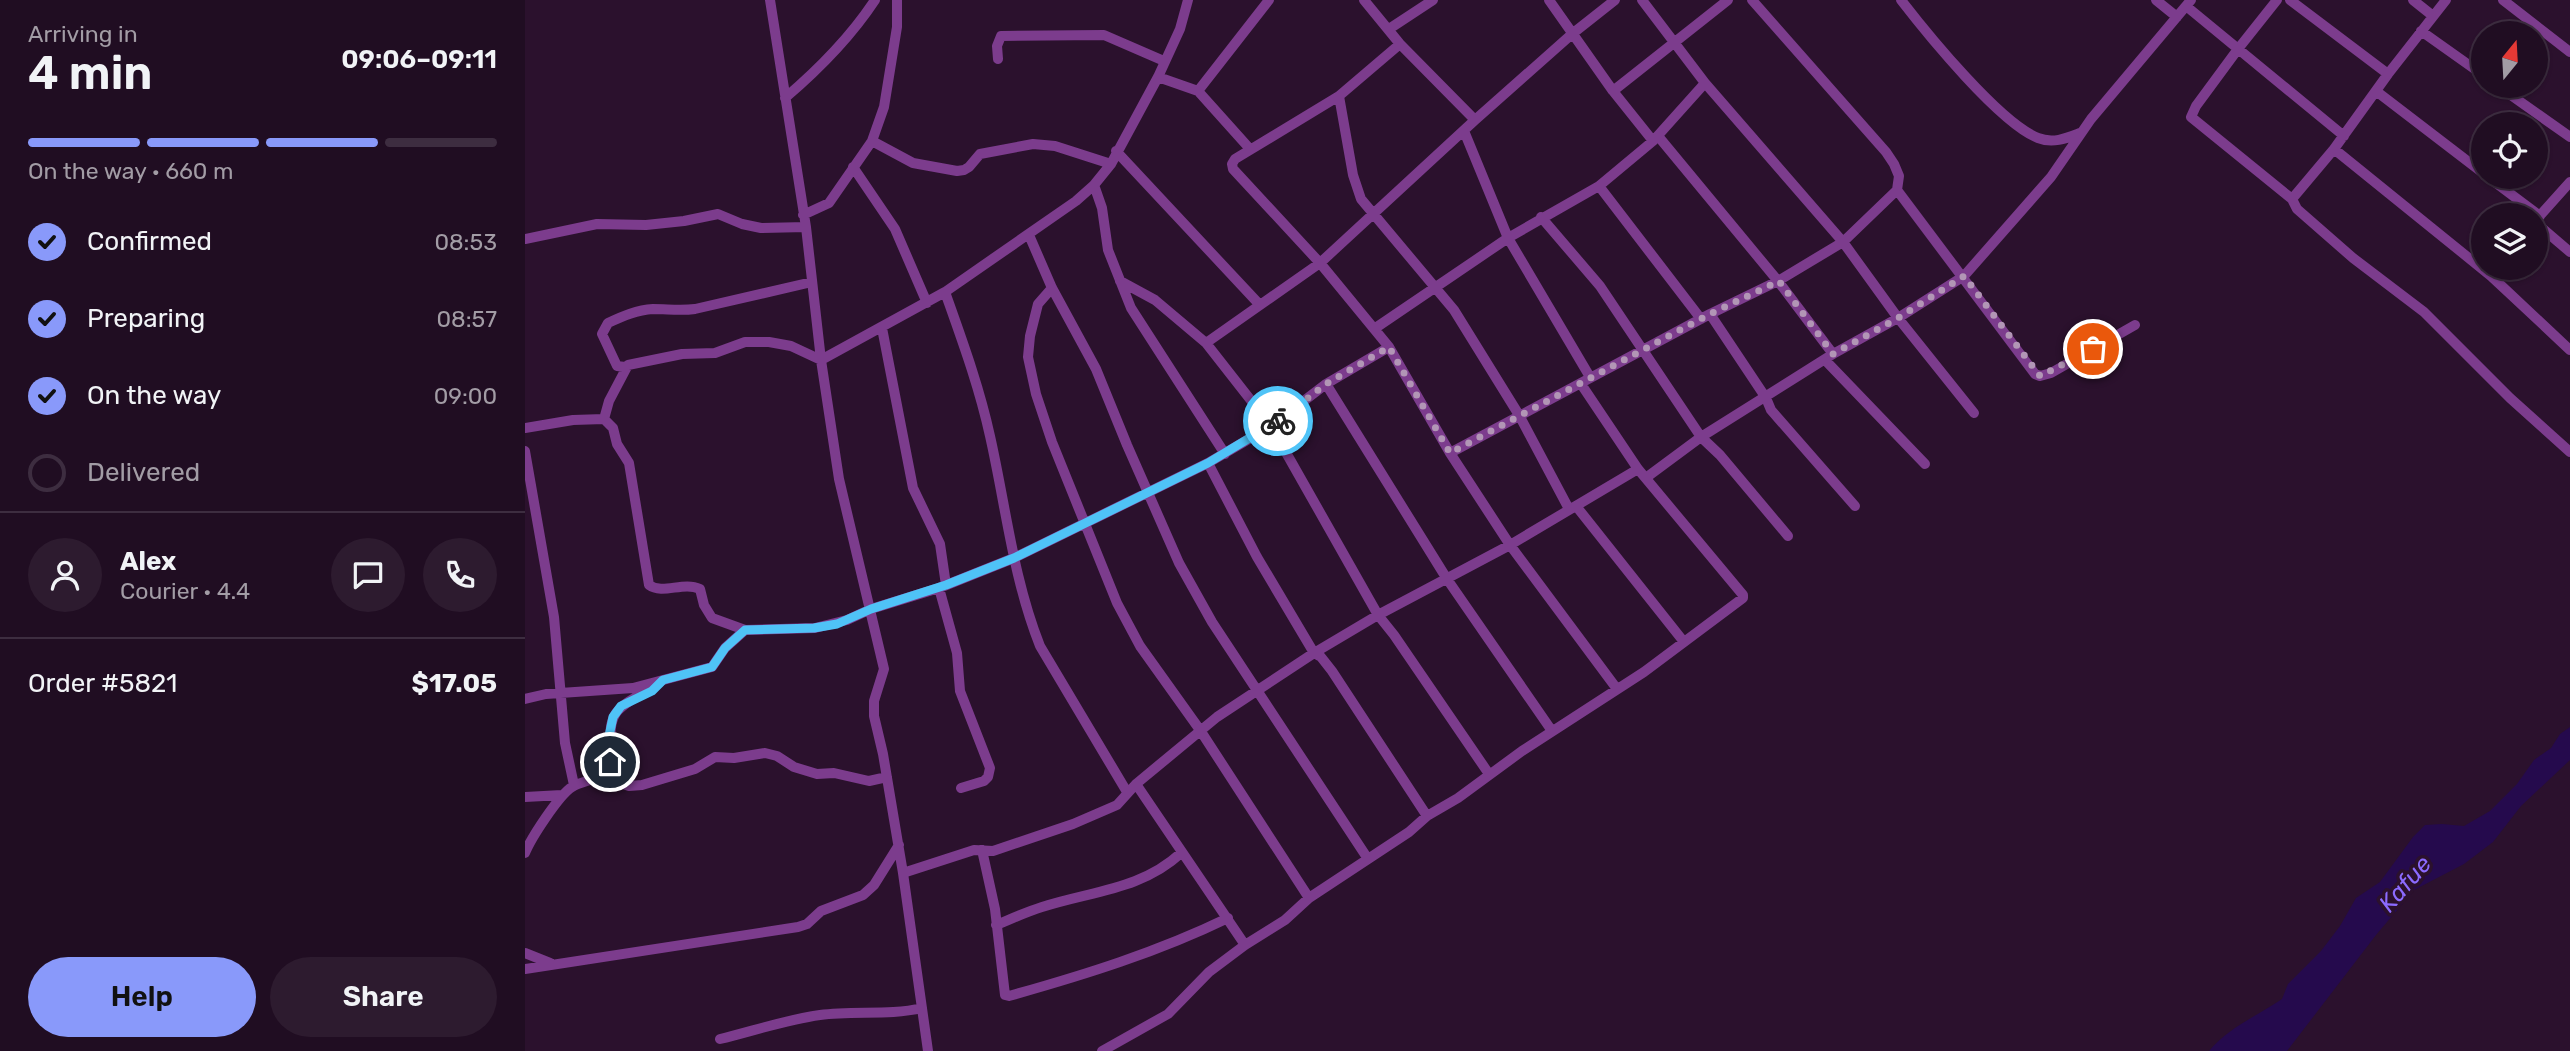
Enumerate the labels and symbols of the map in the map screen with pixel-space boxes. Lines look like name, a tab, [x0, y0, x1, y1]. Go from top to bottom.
north arrow	[2471, 21, 2548, 98]
pin	[2063, 319, 2123, 379]
courier	[1243, 386, 1313, 456]
pin	[580, 732, 640, 792]
water label: Kafue	[2373, 850, 2437, 918]

